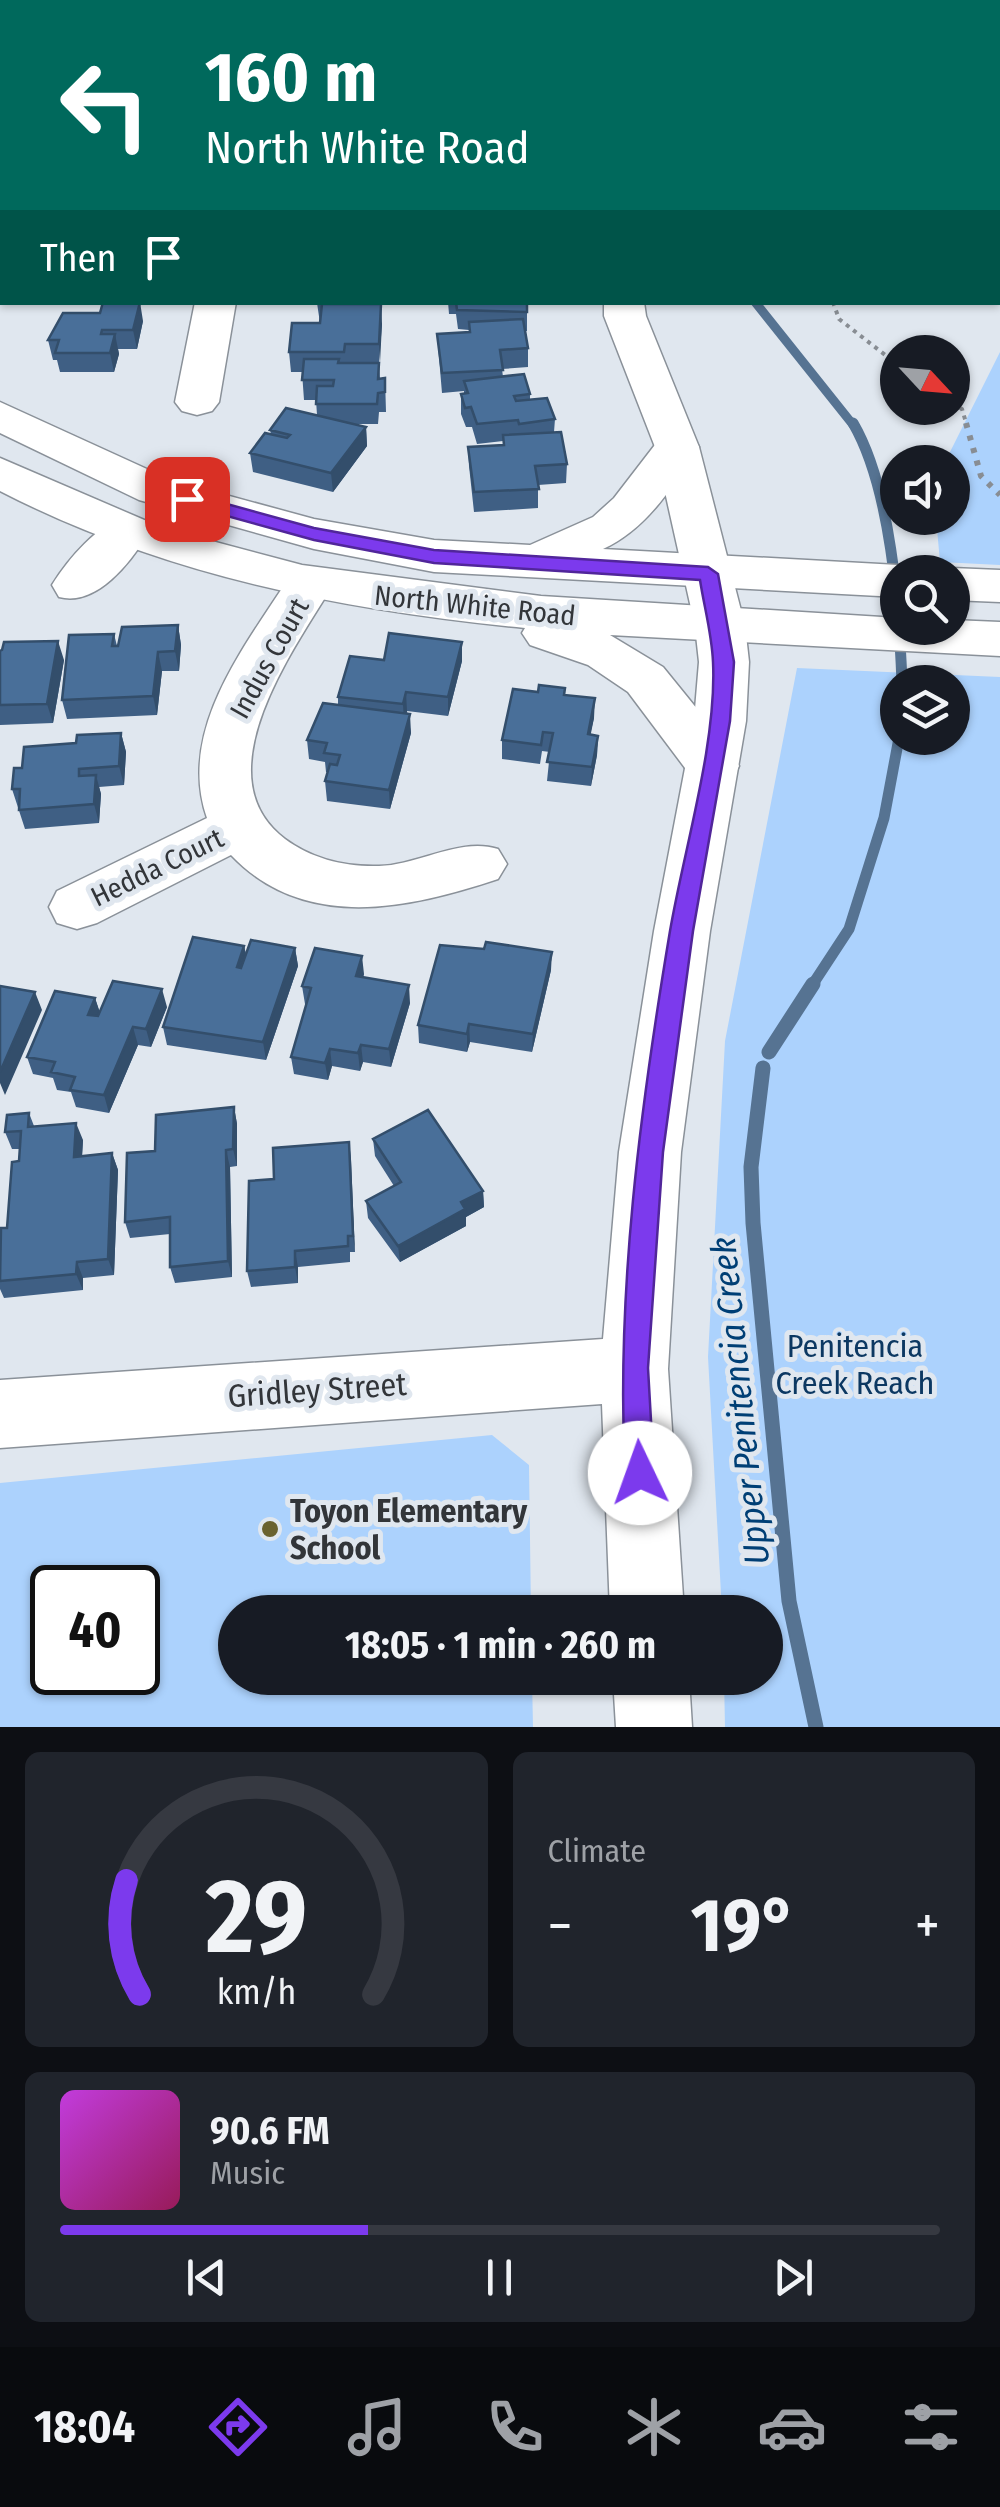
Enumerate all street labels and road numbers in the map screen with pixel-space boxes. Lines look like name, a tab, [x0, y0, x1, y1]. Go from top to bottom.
street label: North White Road	[373, 579, 577, 632]
street label: Indus Court	[223, 592, 316, 724]
street label: Hedda Court	[86, 821, 230, 914]
street label: Gridley Street	[226, 1365, 408, 1415]

